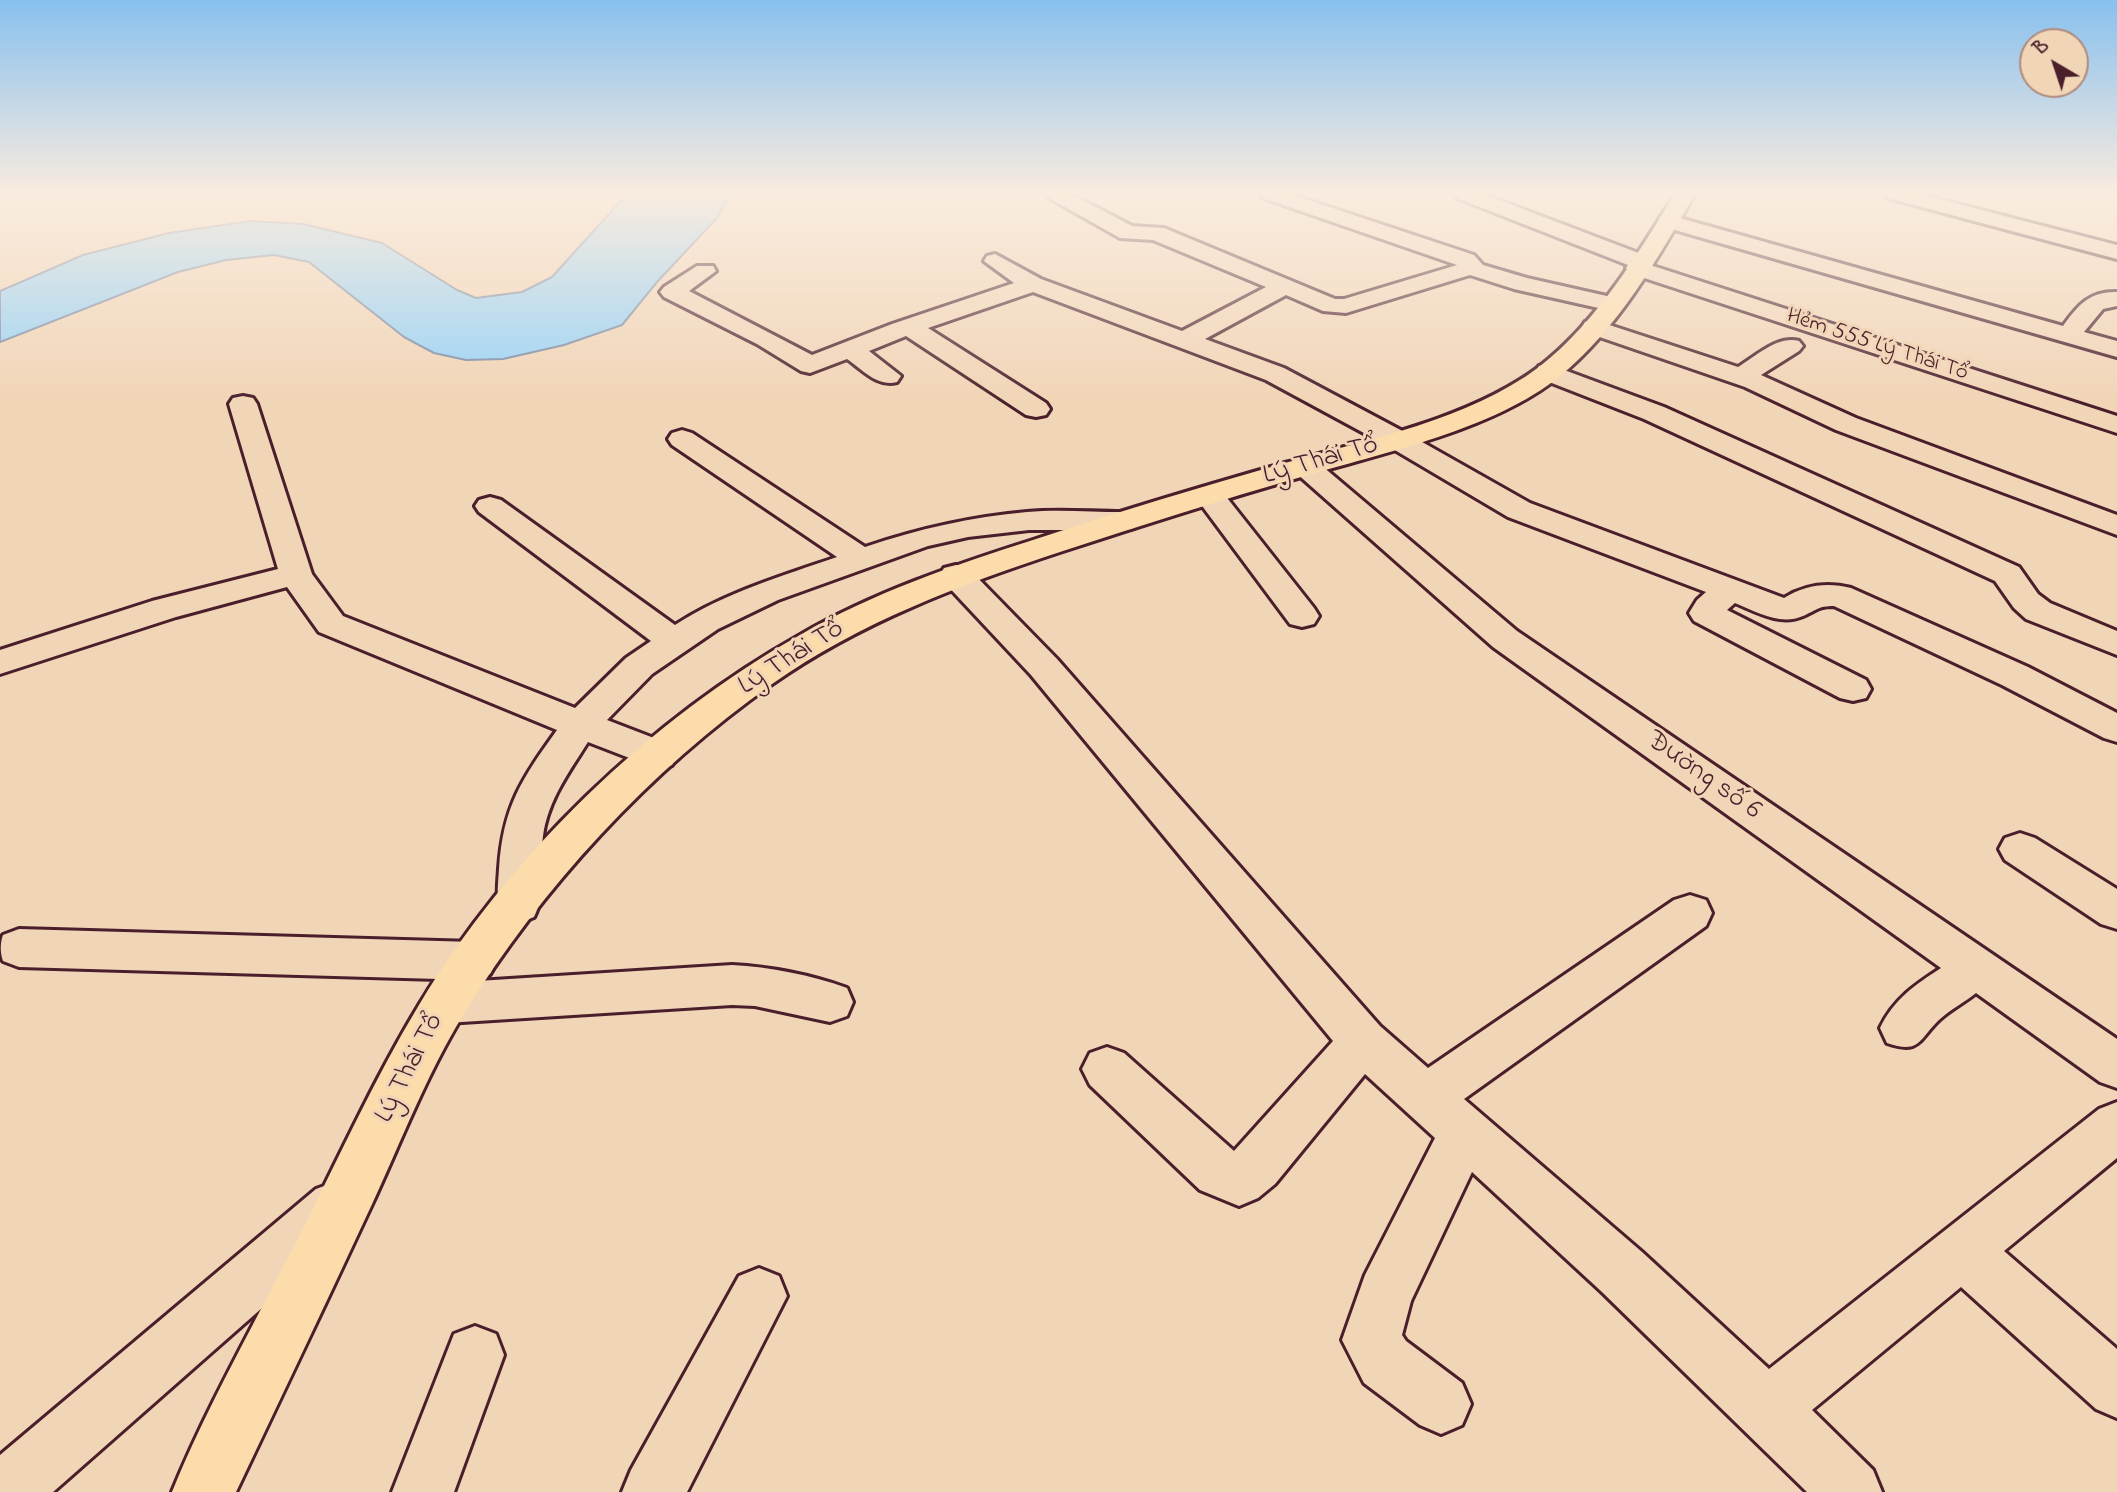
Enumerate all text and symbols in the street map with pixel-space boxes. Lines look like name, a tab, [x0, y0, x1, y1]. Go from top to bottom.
north arrow	[2019, 28, 2089, 98]
text: B	[2028, 33, 2055, 62]
street label: Hẻm 555 Lý Thái Tổ	[1783, 304, 1971, 388]
street label: Lý Thái Tổ	[1260, 430, 1382, 494]
street label: Lý Thái Tổ	[733, 613, 851, 705]
street label: Đường số 6	[1639, 725, 1767, 829]
street label: Lý Thái Tổ	[369, 1009, 453, 1129]

